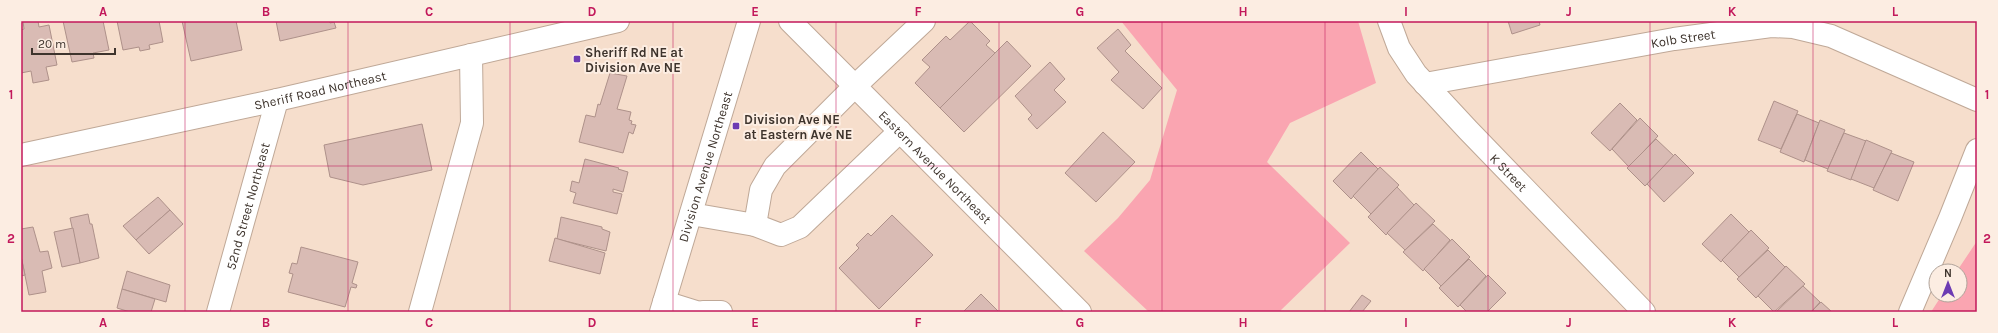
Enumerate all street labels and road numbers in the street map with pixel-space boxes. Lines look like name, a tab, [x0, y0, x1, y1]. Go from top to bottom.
street label: Kolb Street	[1649, 26, 1716, 51]
street label: Sheriff Road Northeast	[253, 67, 388, 112]
street label: Division Avenue Northeast	[675, 89, 735, 244]
street label: Eastern Avenue Northeast	[876, 107, 995, 227]
street label: 52nd Street Northeast	[223, 141, 272, 271]
street label: K Street	[1487, 150, 1531, 194]

